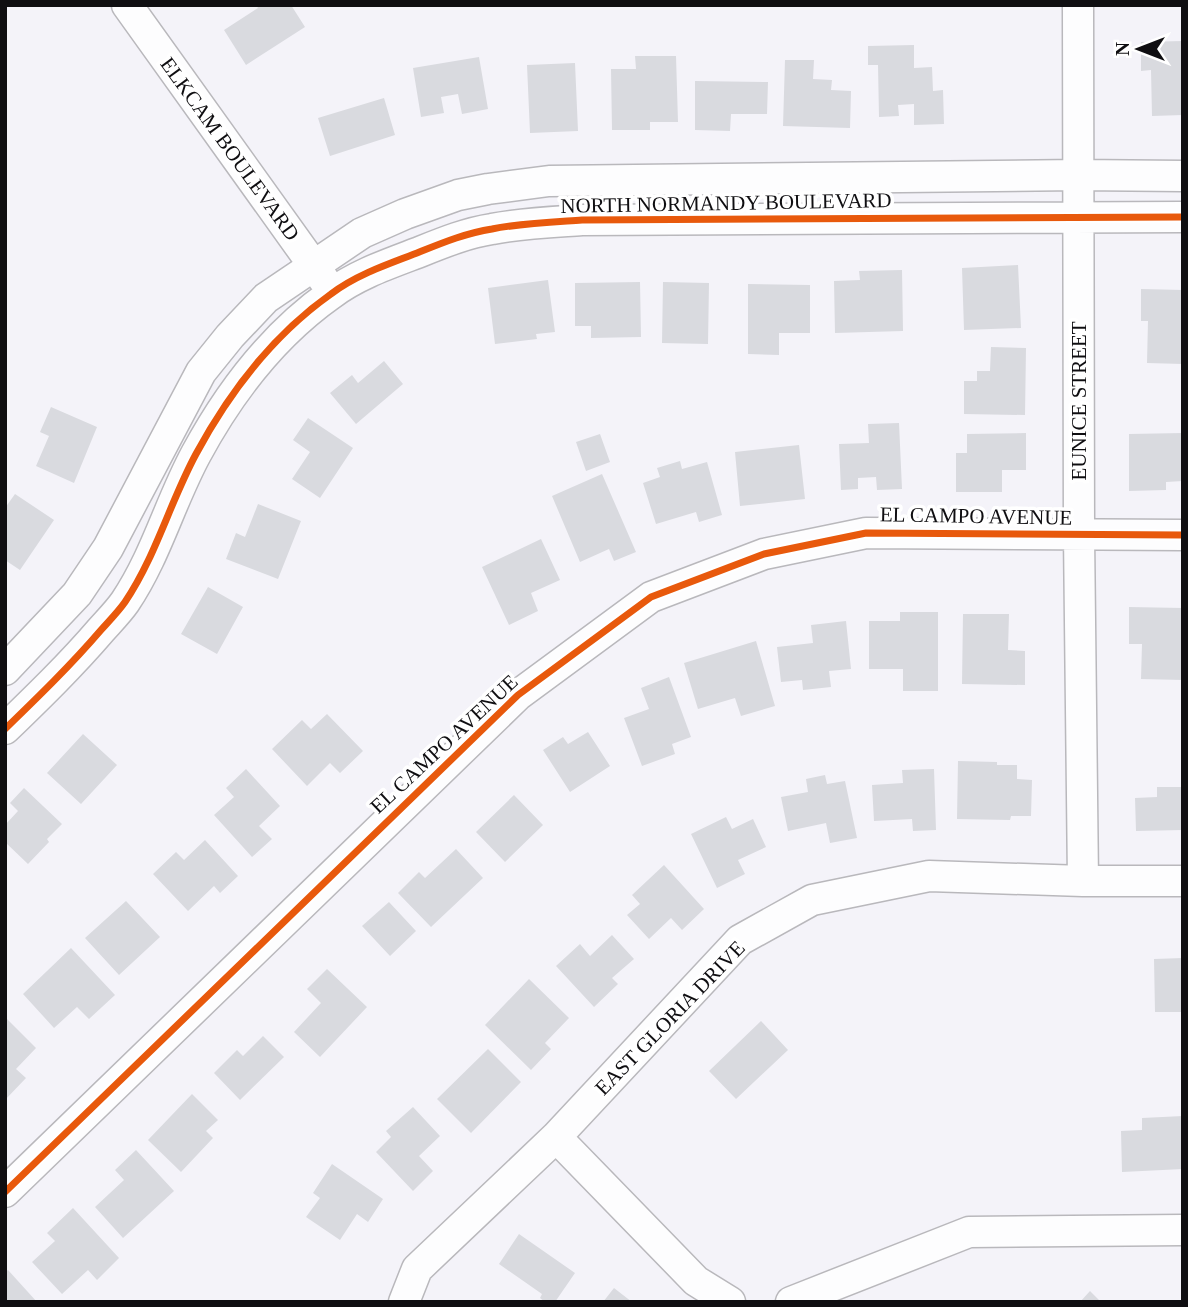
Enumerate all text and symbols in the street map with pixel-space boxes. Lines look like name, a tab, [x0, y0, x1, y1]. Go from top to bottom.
north arrow	[1104, 14, 1174, 84]
text: N	[1112, 42, 1133, 56]
street label: ELKCAM BOULEVARD	[155, 53, 305, 245]
street label: NORTH NORMANDY BOULEVARD	[560, 188, 892, 218]
street label: EUNICE STREET	[1067, 321, 1091, 481]
street label: EL CAMPO AVENUE	[880, 502, 1072, 530]
street label: EL CAMPO AVENUE	[365, 670, 523, 818]
street label: EAST GLORIA DRIVE	[590, 936, 750, 1100]

